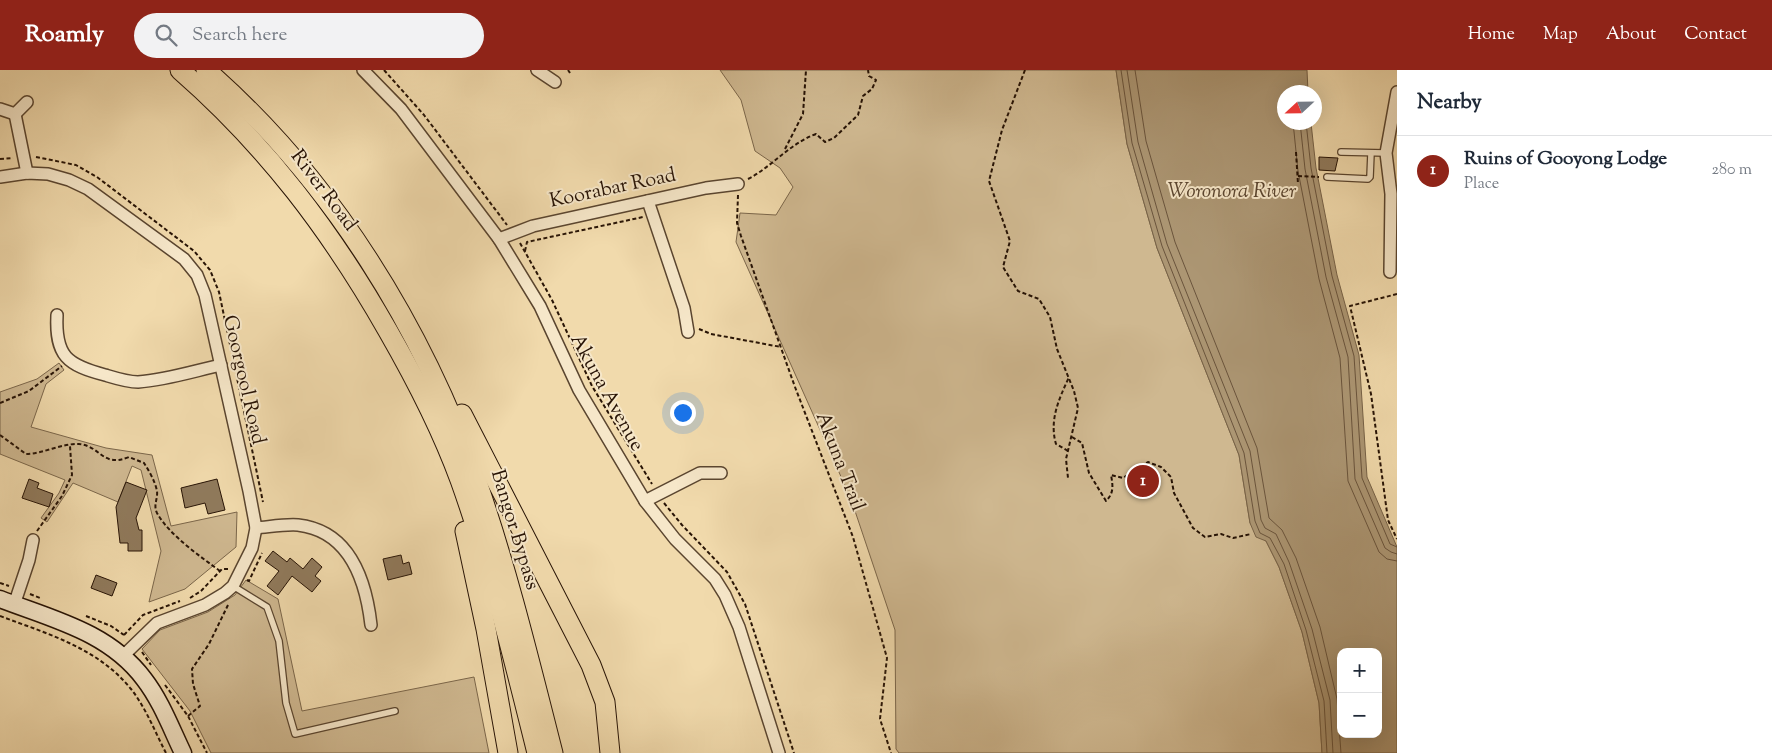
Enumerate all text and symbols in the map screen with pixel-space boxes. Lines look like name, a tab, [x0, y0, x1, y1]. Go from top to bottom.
search box	[134, 13, 484, 58]
text: Roamly	[25, 18, 104, 52]
icon: search	[152, 21, 180, 49]
text: Search here	[192, 22, 287, 49]
text: Home	[1468, 22, 1515, 48]
text: Map	[1543, 22, 1578, 48]
text: About	[1606, 22, 1656, 48]
text: Contact	[1684, 22, 1747, 48]
north arrow	[1277, 85, 1322, 130]
text: Nearby	[1417, 88, 1482, 118]
street label: River Road	[283, 144, 363, 238]
text: Ruins of Gooyong Lodge	[1464, 146, 1667, 173]
text: 1	[1430, 159, 1436, 182]
text: 280 m	[1711, 159, 1752, 182]
street label: Koorabar Road	[547, 161, 679, 217]
text: Place	[1464, 173, 1499, 196]
water label: Woronora River	[1168, 177, 1297, 207]
street label: Goorgool Road	[214, 312, 272, 448]
street label: Akuna Avenue	[562, 329, 650, 457]
your location	[670, 400, 696, 426]
street label: Akuna Trail	[807, 408, 871, 516]
pin: 1	[1127, 462, 1159, 500]
street label: Bangor Bypass	[482, 466, 546, 594]
map controls	[1337, 648, 1382, 738]
button: +	[1337, 648, 1382, 693]
button: −	[1337, 693, 1382, 738]

